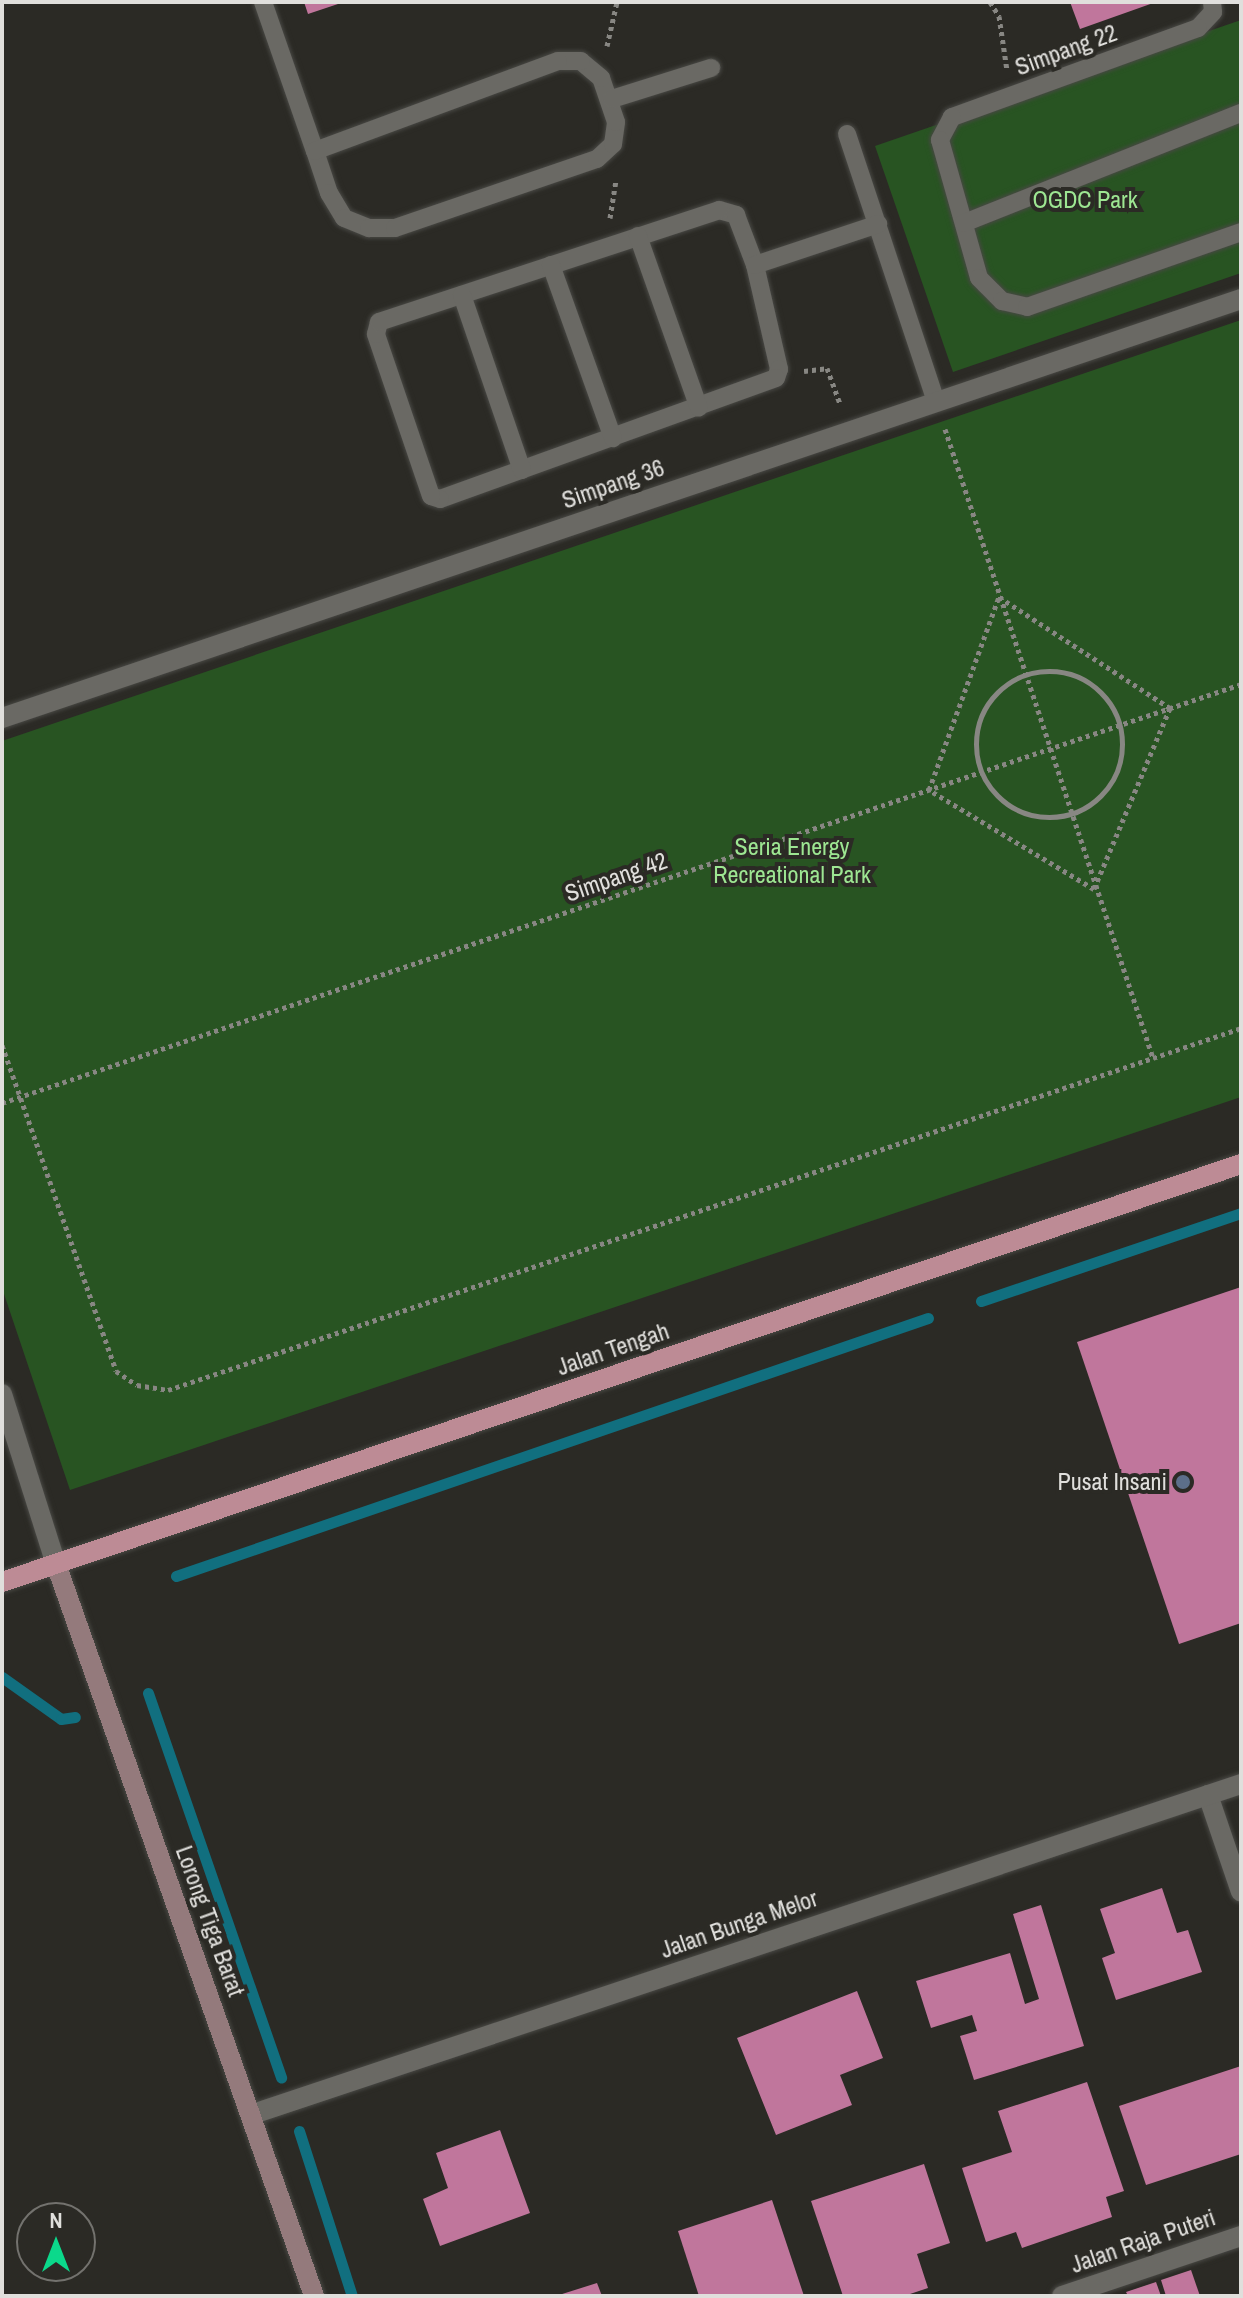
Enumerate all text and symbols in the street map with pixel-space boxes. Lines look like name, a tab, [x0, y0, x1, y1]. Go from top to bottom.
street label: Simpang 22	[1011, 18, 1121, 82]
park label: OGDC Park	[1033, 186, 1137, 214]
street label: Simpang 36	[558, 453, 668, 515]
park label: Seria Energy Recreational Park	[713, 833, 871, 889]
street label: Simpang 42	[561, 846, 671, 908]
street label: Jalan Tengah	[553, 1316, 673, 1382]
place label: Pusat Insani	[1058, 1468, 1167, 1496]
marker: Pusat Insani	[1174, 1473, 1192, 1491]
street label: Lorong Tiga Barat	[169, 1842, 251, 2000]
street label: Jalan Bunga Melor	[657, 1884, 821, 1964]
north arrow	[16, 2202, 96, 2282]
street label: Jalan Raja Puteri	[1067, 2203, 1219, 2279]
text: N	[49, 2205, 63, 2235]

